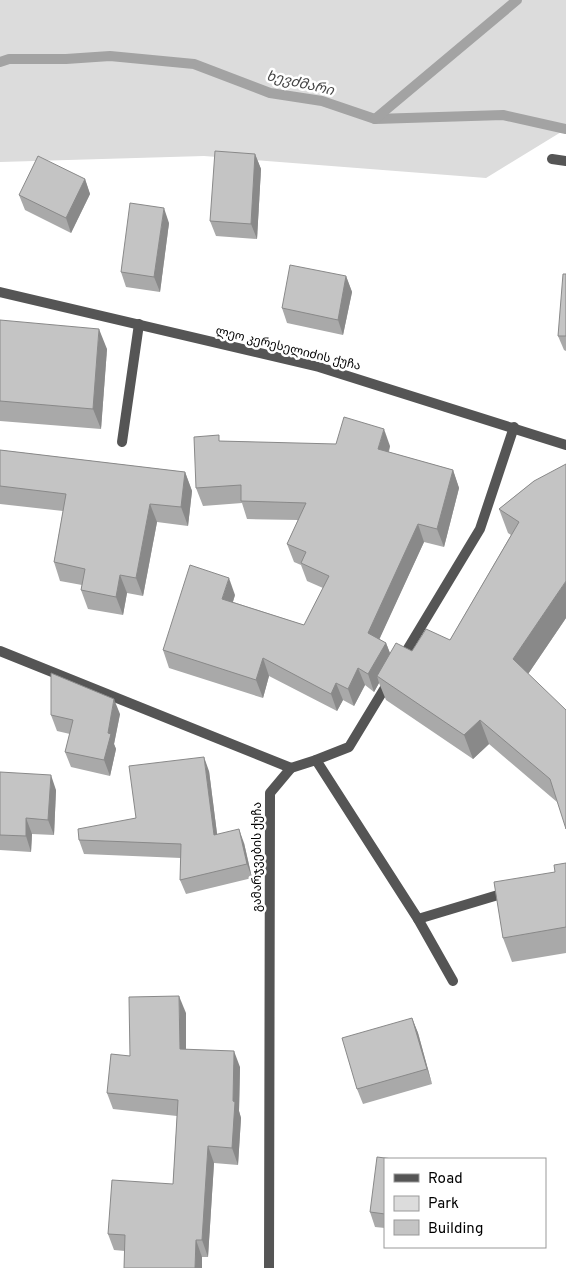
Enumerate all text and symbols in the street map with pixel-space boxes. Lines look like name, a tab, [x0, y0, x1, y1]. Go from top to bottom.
water label: ხევძმარი	[265, 68, 336, 100]
street label: ლეო კერესელიძის ქუჩა	[214, 323, 362, 375]
street label: გამარჯვების ქუჩა	[250, 802, 266, 912]
legend	[384, 1158, 546, 1248]
text: Road	[428, 1170, 463, 1189]
text: Park	[428, 1195, 459, 1214]
text: Building	[428, 1220, 483, 1239]

